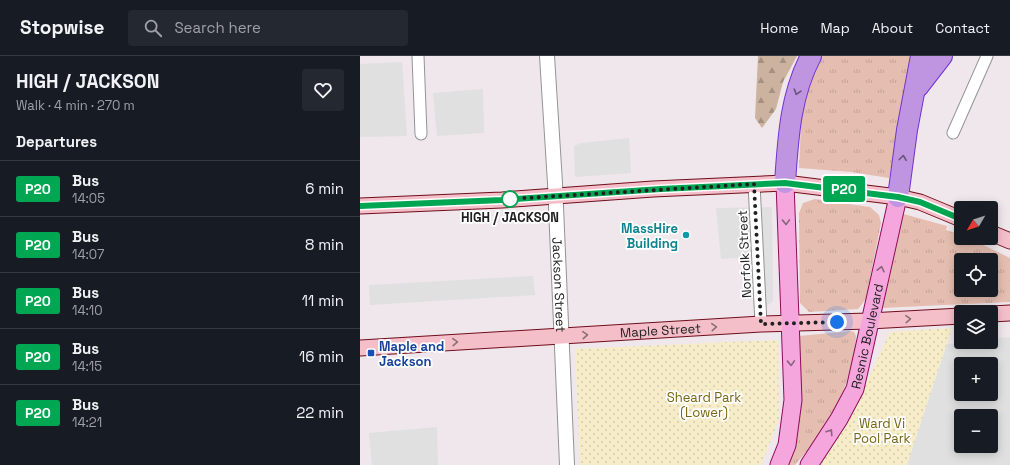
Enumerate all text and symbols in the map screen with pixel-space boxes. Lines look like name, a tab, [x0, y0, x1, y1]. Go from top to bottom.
search box	[128, 10, 408, 46]
text: Stopwise	[20, 15, 104, 40]
icon: search	[142, 17, 164, 39]
text: Search here	[174, 18, 261, 37]
text: Home	[760, 19, 798, 37]
text: Map	[820, 19, 850, 37]
text: About	[872, 19, 913, 37]
text: Contact	[935, 19, 990, 37]
text: HIGH / JACKSON	[16, 69, 159, 94]
button: heart	[302, 69, 344, 111]
one-way arrow	[793, 88, 802, 95]
text: Walk · 4 min · 270 m	[16, 97, 135, 114]
text: Departures	[16, 132, 97, 151]
one-way arrow	[898, 155, 907, 161]
text: Bus	[72, 171, 99, 190]
line badge: P20	[821, 176, 867, 202]
text: 6 min	[305, 179, 344, 198]
text: P20	[25, 180, 51, 198]
text: P20	[831, 180, 857, 198]
text: 14:05	[72, 190, 105, 207]
marker: HIGH / JACKSON	[501, 190, 519, 208]
north arrow	[954, 201, 998, 245]
map controls	[954, 201, 998, 453]
place label: HIGH / JACKSON	[461, 209, 559, 226]
street label: Norfolk Street	[734, 209, 755, 299]
one-way arrow	[782, 219, 790, 225]
place label: MassHire Building	[621, 220, 678, 252]
text: Bus	[72, 227, 99, 246]
marker: MassHire Building	[681, 230, 691, 240]
text: 8 min	[305, 235, 344, 254]
text: P20	[25, 236, 51, 254]
street label: Jackson Street	[548, 237, 569, 333]
text: 14:07	[72, 246, 104, 263]
button: locate	[954, 253, 998, 297]
one-way arrow	[877, 266, 885, 272]
street label: Resnic Boulevard	[847, 282, 887, 391]
text: Bus	[72, 283, 99, 302]
text: 11 min	[302, 291, 344, 310]
text: P20	[25, 292, 51, 310]
text: 14:10	[72, 302, 103, 319]
button: layers	[954, 305, 998, 349]
your location	[827, 312, 847, 332]
one-way arrow	[905, 314, 911, 323]
street label: Maple Street	[619, 320, 702, 341]
one-way arrow	[711, 322, 717, 331]
one-way arrow	[582, 331, 588, 340]
place label: Maple and Jackson	[379, 338, 444, 370]
one-way arrow	[452, 338, 458, 347]
text: Bus	[72, 339, 99, 358]
text: 16 min	[299, 347, 344, 366]
text: P20	[25, 348, 51, 366]
marker: Maple and Jackson	[366, 348, 376, 358]
button: +	[954, 357, 998, 401]
text: 14:15	[72, 358, 102, 375]
one-way arrow	[787, 360, 796, 366]
park label: Sheard Park (Lower)	[667, 389, 741, 421]
text: Bus	[72, 395, 99, 414]
text: 22 min	[296, 403, 344, 422]
text: P20	[25, 404, 51, 422]
button: −	[954, 409, 998, 453]
text: 14:21	[72, 414, 102, 431]
park label: Ward Vi Pool Park	[853, 415, 911, 447]
one-way arrow	[826, 430, 833, 437]

